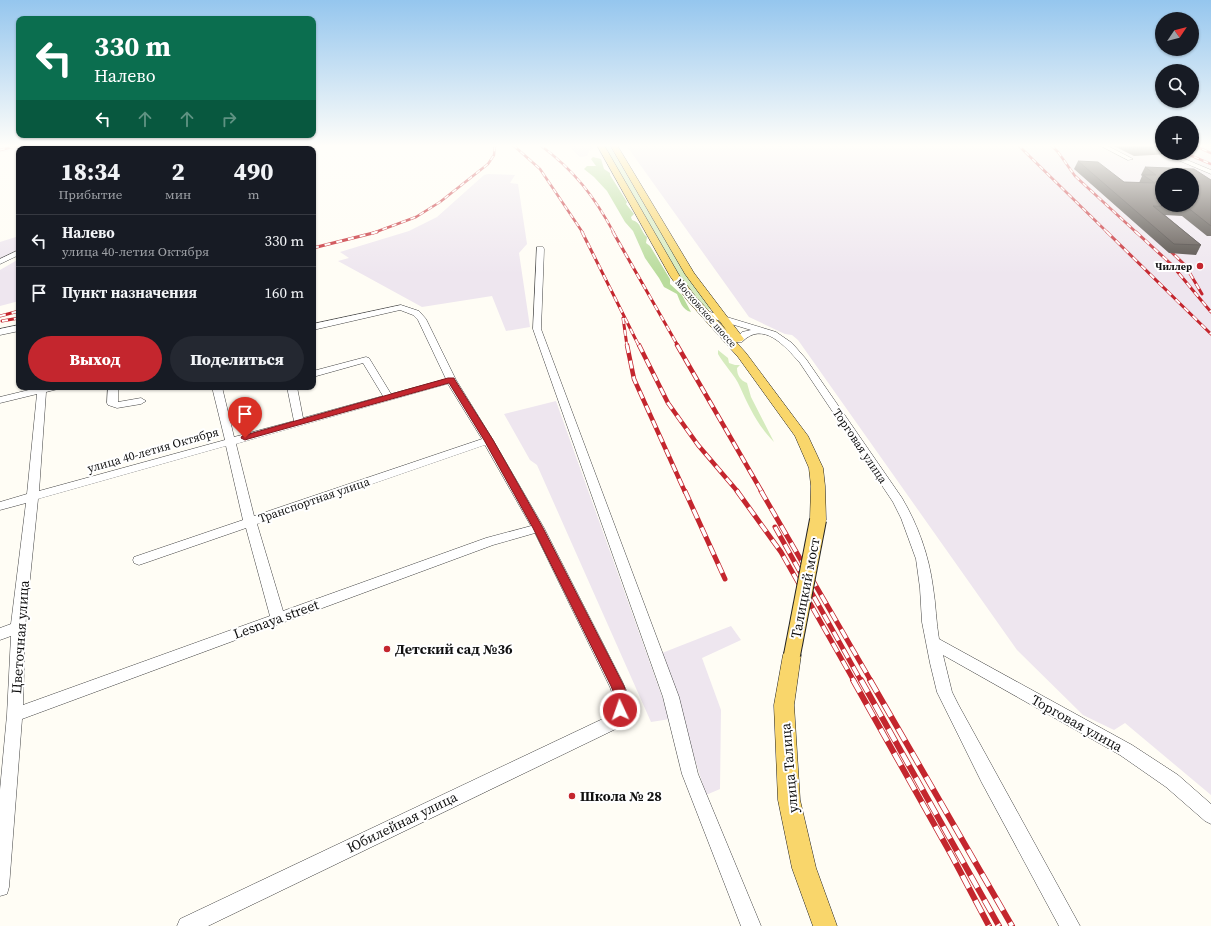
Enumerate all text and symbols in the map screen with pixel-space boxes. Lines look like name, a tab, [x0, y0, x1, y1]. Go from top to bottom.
north arrow	[1155, 12, 1199, 56]
map controls	[1155, 12, 1199, 212]
text: 330 m	[94, 27, 171, 65]
icon: left	[28, 32, 80, 84]
text: Налево	[94, 63, 156, 88]
button: search	[1155, 64, 1199, 108]
icon: left	[92, 108, 114, 130]
icon: ahead	[134, 108, 156, 130]
icon: ahead	[176, 108, 198, 130]
icon: right	[218, 108, 240, 130]
button: +	[1155, 116, 1199, 160]
text: 18:34	[60, 155, 121, 188]
text: 2	[172, 155, 185, 188]
text: 490	[234, 155, 273, 188]
button: −	[1155, 168, 1199, 212]
text: Прибытие	[59, 186, 122, 203]
text: мин	[165, 186, 191, 203]
text: m	[248, 186, 259, 203]
text: Налево	[62, 222, 115, 243]
icon: left	[28, 230, 50, 252]
text: 330 m	[264, 230, 304, 251]
text: улица 40-летия Октября	[62, 243, 209, 260]
place label: Чиллер	[1155, 260, 1192, 273]
marker: Чиллер	[1195, 261, 1205, 271]
street label: Московское шоссе	[673, 276, 739, 350]
icon: arrive	[28, 282, 50, 304]
text: Пункт назначения	[62, 282, 197, 303]
text: 160 m	[264, 282, 304, 303]
button: Выход	[28, 336, 162, 382]
button: Поделиться	[170, 336, 304, 382]
pin	[228, 397, 262, 438]
icon: arrive	[234, 403, 256, 425]
street label: Торговая улица	[829, 405, 891, 487]
street label: улица 40-летия Октября	[85, 424, 221, 476]
street label: Транспортная улица	[256, 473, 373, 527]
street label: Талицкий мост	[785, 535, 825, 640]
street label: Цветочная улица	[6, 579, 34, 695]
street label: Lesnaya street	[230, 594, 322, 644]
place label: Детский сад №36	[395, 639, 513, 659]
marker: Детский сад №36	[382, 644, 392, 654]
position arrow	[599, 689, 641, 731]
street label: Торговая улица	[1028, 690, 1127, 757]
street label: улица Талица	[775, 721, 803, 814]
street label: Юбилейная улица	[343, 786, 461, 857]
place label: Школа № 28	[580, 786, 662, 806]
marker: Школа № 28	[567, 791, 577, 801]

